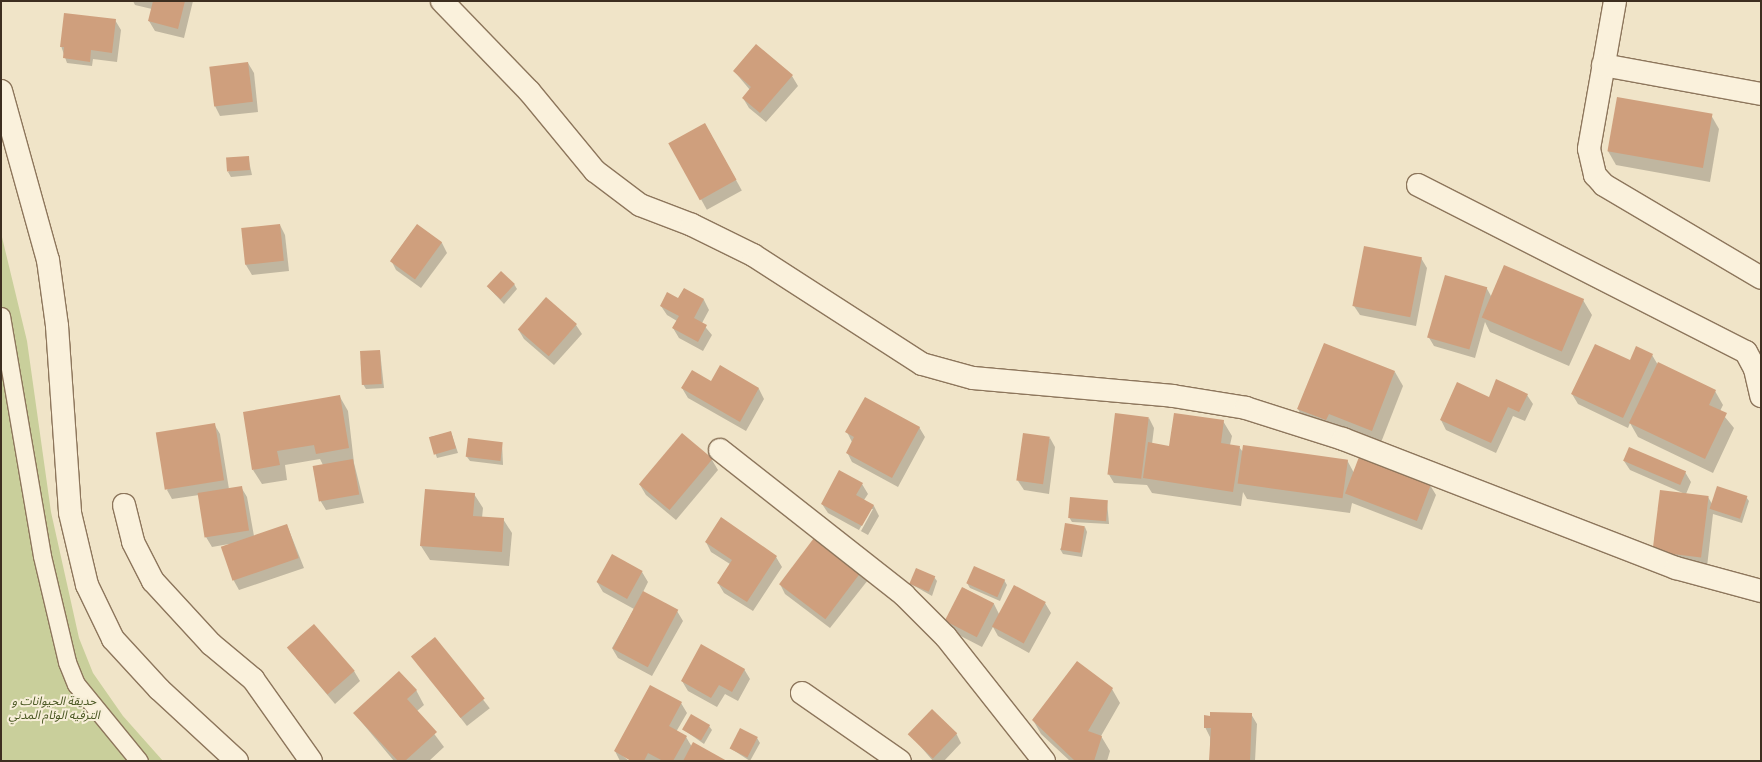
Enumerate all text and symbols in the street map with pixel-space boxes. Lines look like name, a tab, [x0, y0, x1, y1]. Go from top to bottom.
park label: حديقة الحيوانات و الترفيه الوئام المدني	[8, 694, 100, 722]

